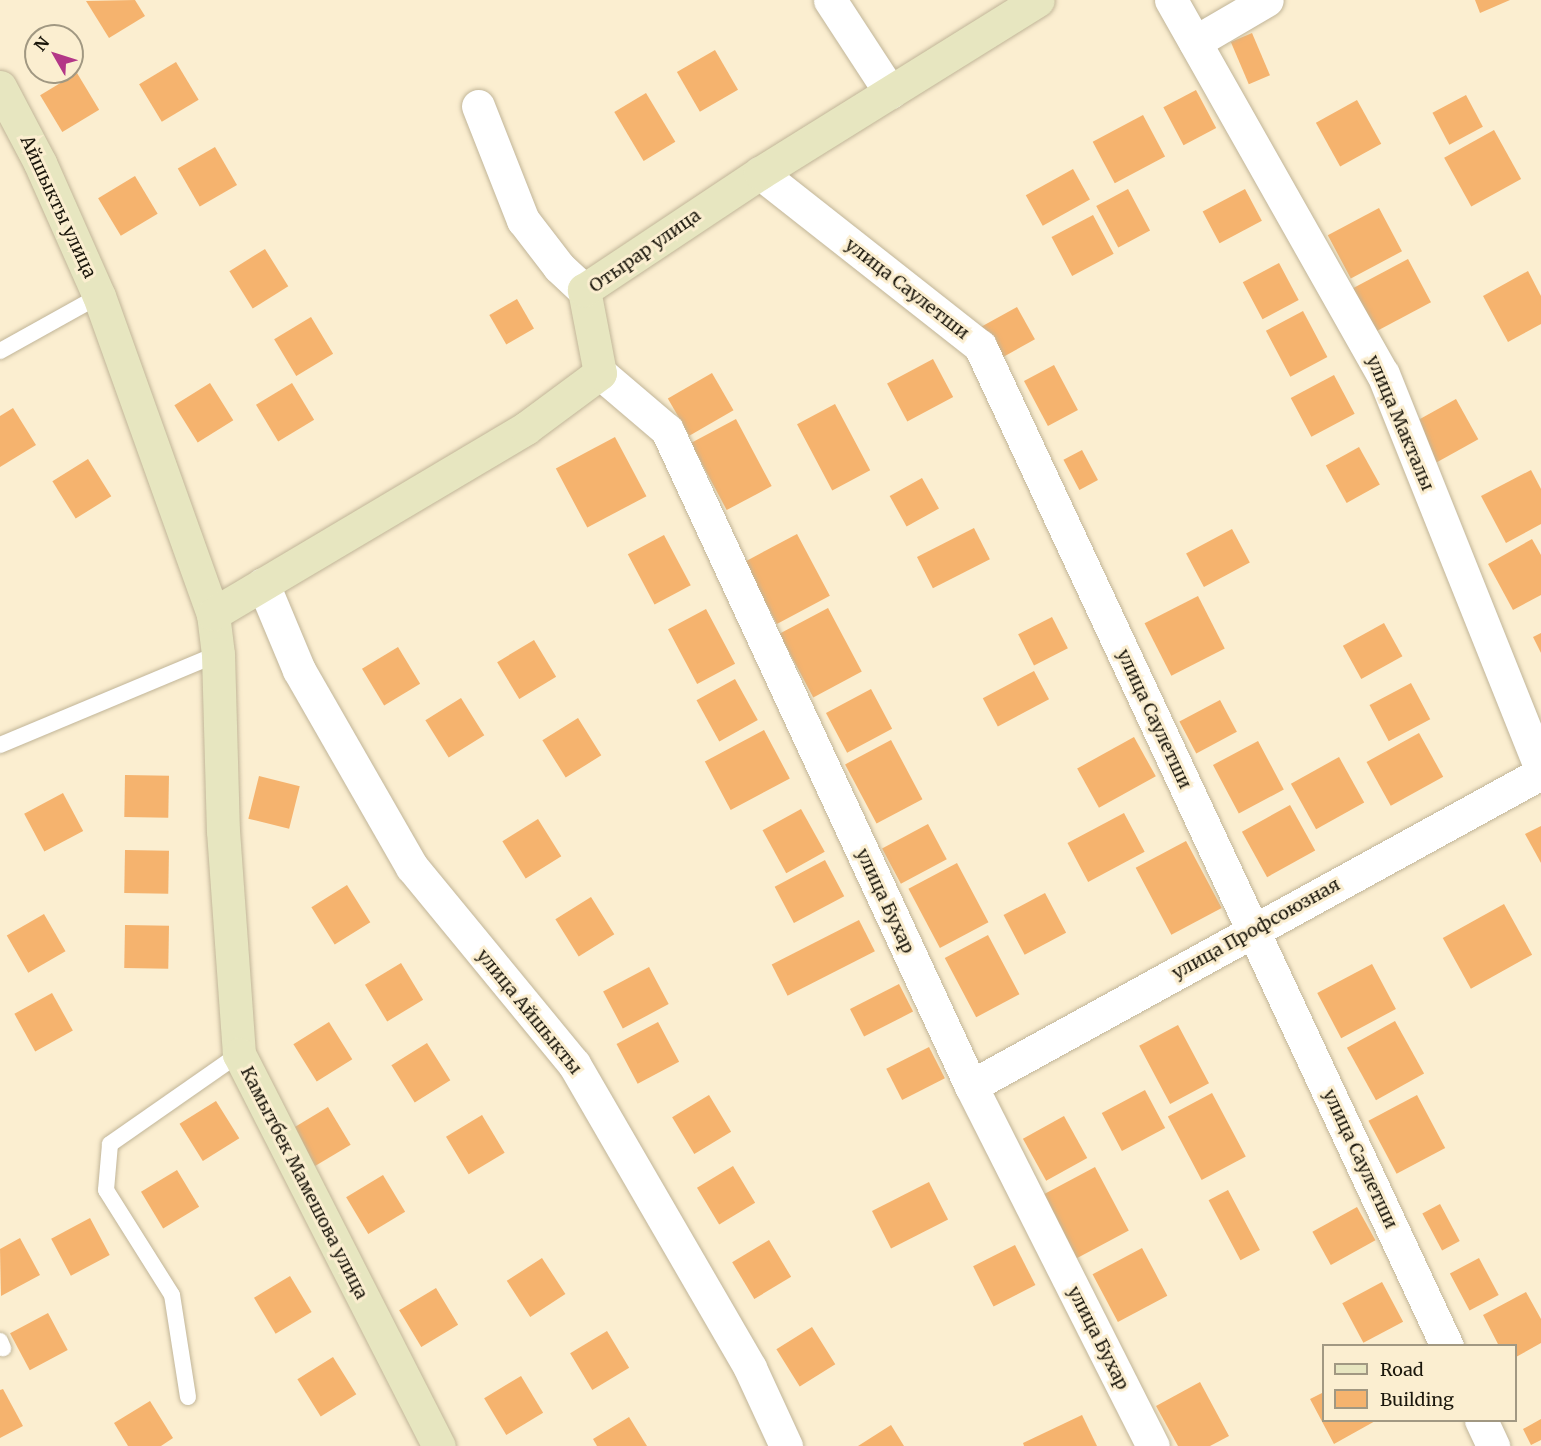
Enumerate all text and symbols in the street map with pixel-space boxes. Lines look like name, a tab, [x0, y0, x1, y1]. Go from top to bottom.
north arrow	[24, 24, 84, 84]
text: N	[30, 33, 53, 55]
street label: Айшыкты улица	[15, 132, 101, 282]
street label: Отырар улица	[585, 205, 705, 297]
street label: улица Саулетши	[841, 234, 973, 344]
street label: улица Макталы	[1362, 352, 1438, 494]
street label: улица Саулетши	[1112, 646, 1196, 792]
street label: улица Бухар	[851, 845, 919, 957]
street label: улица Профсоюзная	[1168, 874, 1344, 984]
street label: улица Айшыкты	[472, 945, 586, 1079]
street label: Камытбек Мамешова улица	[236, 1063, 372, 1303]
street label: улица Саулетши	[1318, 1086, 1402, 1232]
street label: улица Бухар	[1063, 1283, 1133, 1393]
legend	[1322, 1344, 1517, 1422]
text: Road	[1380, 1358, 1424, 1381]
text: Building	[1380, 1388, 1454, 1411]

